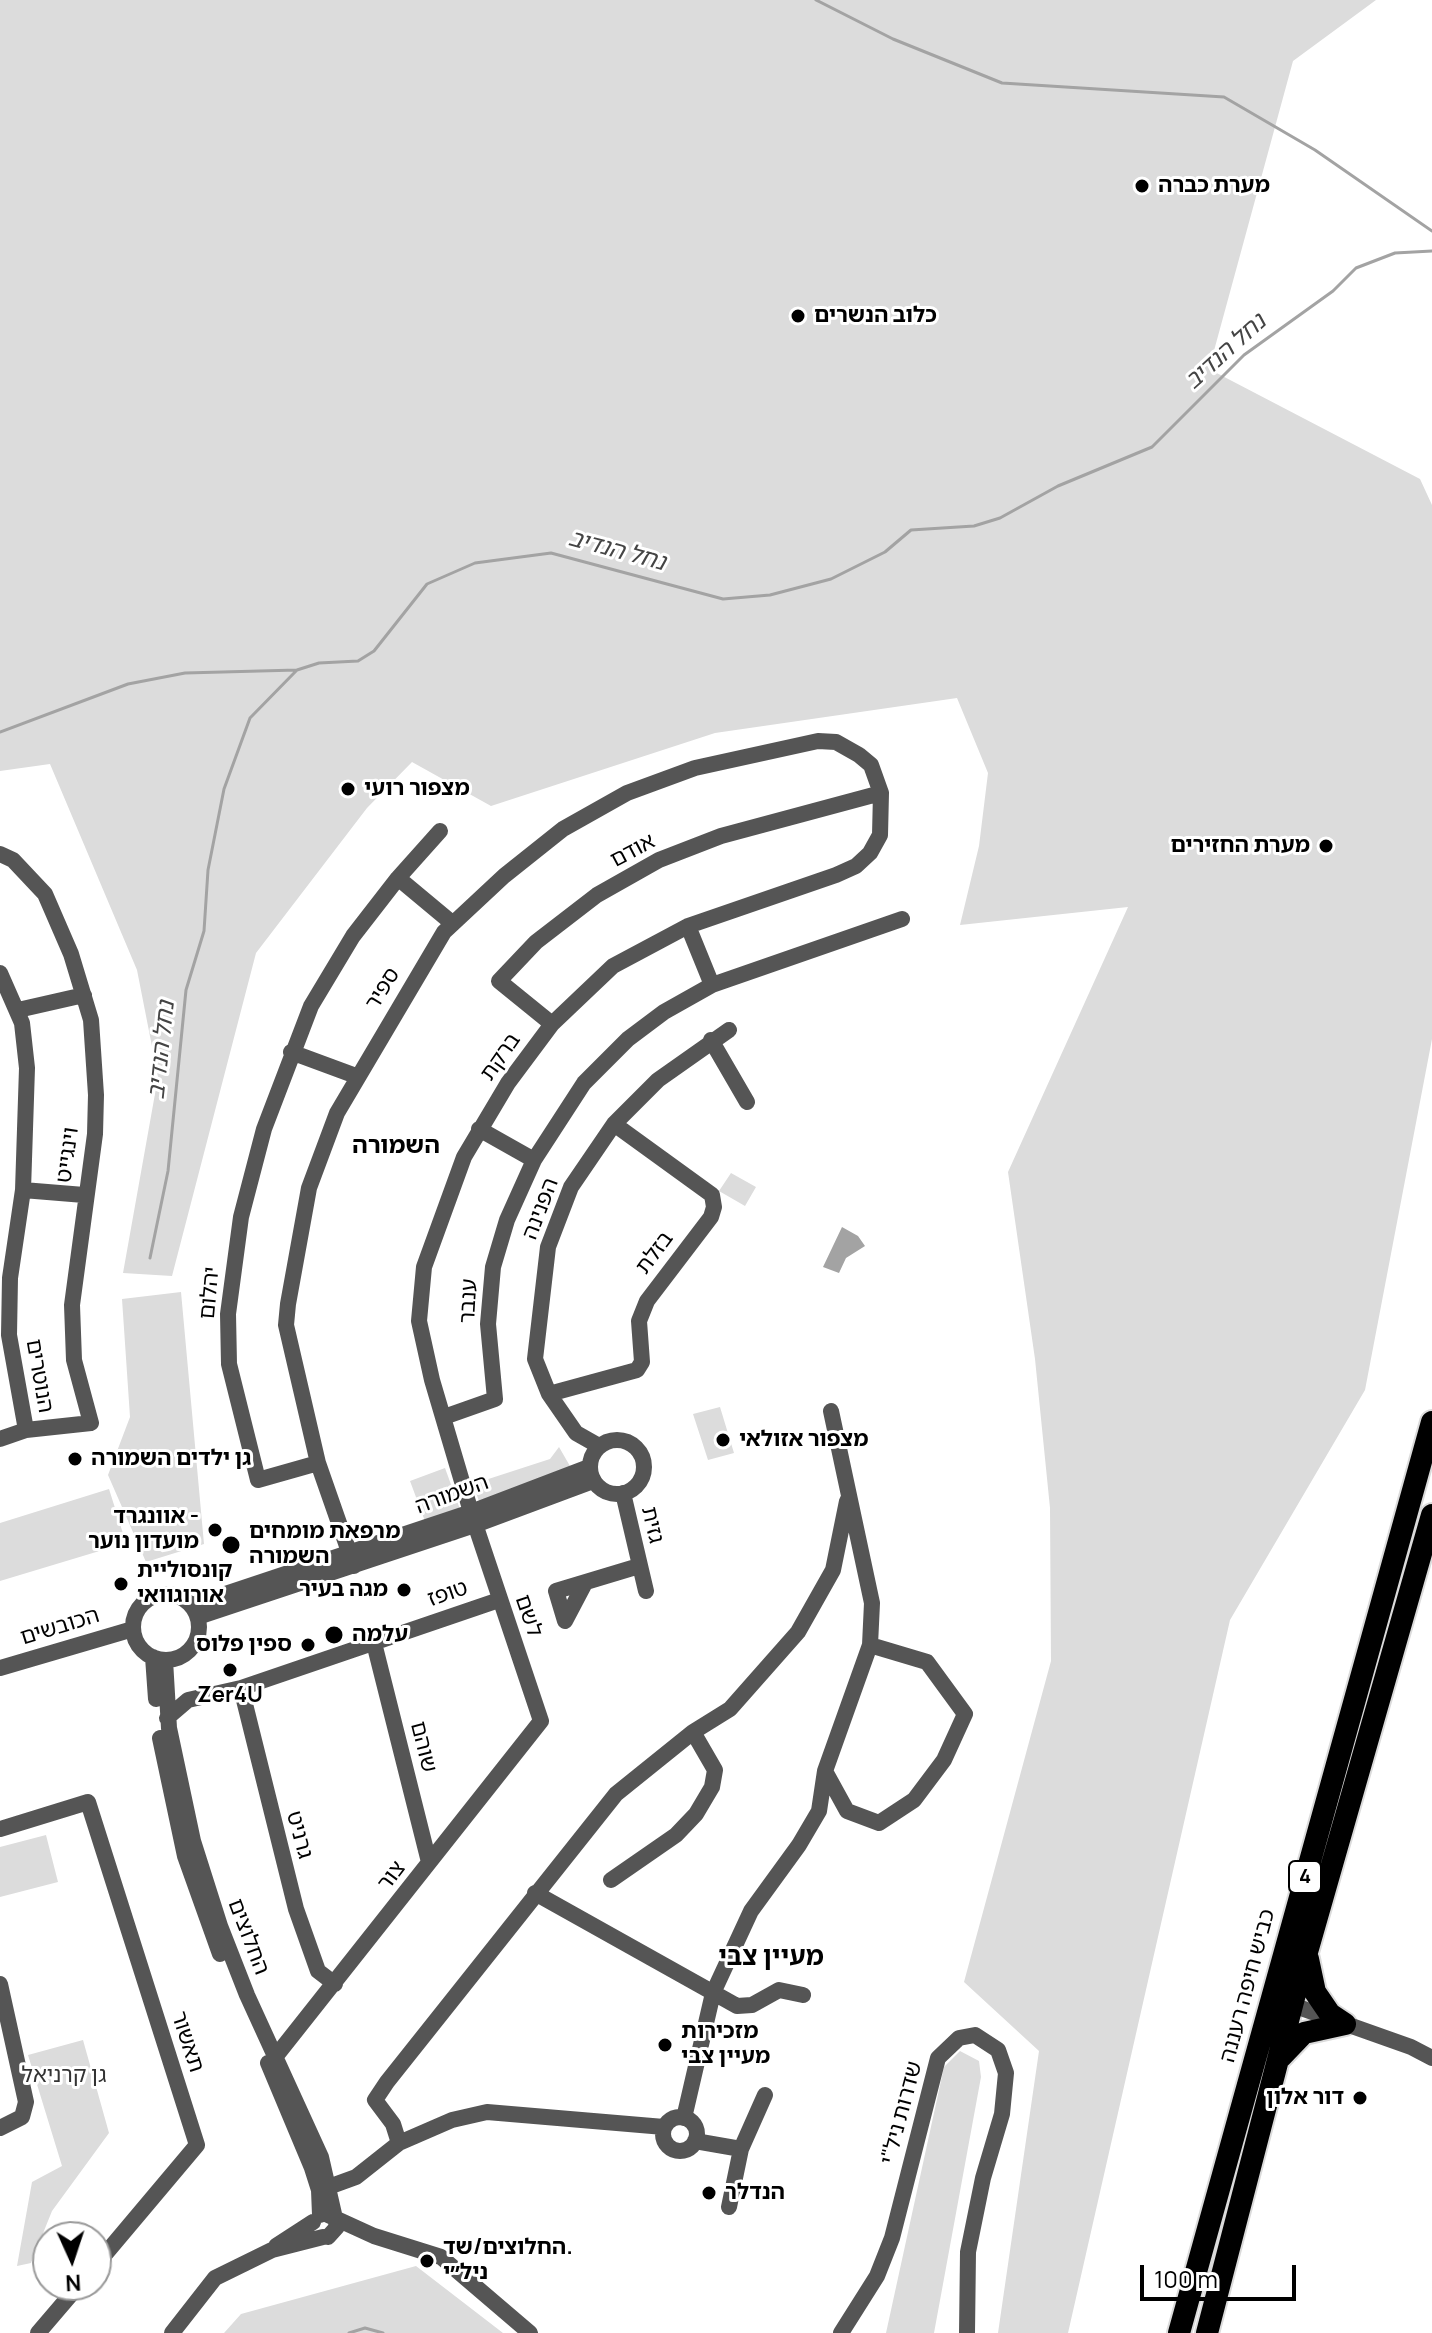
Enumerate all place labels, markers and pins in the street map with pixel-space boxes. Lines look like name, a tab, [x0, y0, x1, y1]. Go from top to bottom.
place label: מערת כברה	[1158, 173, 1270, 199]
marker: מערת כברה	[1133, 177, 1151, 195]
place label: כלוב הנשרים	[814, 303, 937, 329]
marker: כלוב הנשרים	[789, 307, 807, 325]
place label: מצפור רועי	[364, 776, 470, 802]
marker: מצפור רועי	[339, 780, 357, 798]
place label: מערת החזירים	[1170, 833, 1310, 859]
marker: מערת החזירים	[1317, 837, 1335, 855]
place label: מצפור אזולאי	[739, 1427, 868, 1453]
marker: מצפור אזולאי	[714, 1431, 732, 1449]
place label: גן ילדים השמורה	[91, 1446, 251, 1472]
marker: גן ילדים השמורה	[66, 1450, 84, 1468]
place label: אוונגרד - מועדון נוער	[88, 1504, 199, 1556]
place label: מרפאת מומחים השמורה	[249, 1519, 400, 1570]
marker: אוונגרד - מועדון נוער	[206, 1521, 224, 1539]
marker: מרפאת מומחים השמורה	[220, 1534, 242, 1556]
place label: קונסוליית אורוגוואי	[137, 1558, 232, 1610]
marker: קונסוליית אורוגוואי	[112, 1575, 130, 1593]
place label: מגה בעיר	[299, 1577, 388, 1603]
marker: מגה בעיר	[395, 1581, 413, 1599]
place label: עלמה	[352, 1622, 408, 1648]
marker: עלמה	[323, 1624, 345, 1646]
place label: ספין פלוס	[196, 1632, 292, 1658]
marker: ספין פלוס	[299, 1636, 317, 1654]
marker: Zer4U	[221, 1661, 239, 1679]
place label: Zer4U	[197, 1683, 263, 1709]
place label: מזכירות מעיין צבי	[681, 2019, 770, 2070]
marker: מזכירות מעיין צבי	[656, 2036, 674, 2054]
place label: דור אלון	[1266, 2085, 1344, 2111]
marker: דור אלון	[1351, 2089, 1369, 2107]
place label: הנדלר	[725, 2180, 785, 2206]
marker: הנדלר	[700, 2184, 718, 2202]
place label: החלוצים/שד. ניל״י	[443, 2235, 573, 2286]
marker: החלוצים/שד. ניל״י	[418, 2252, 436, 2270]

